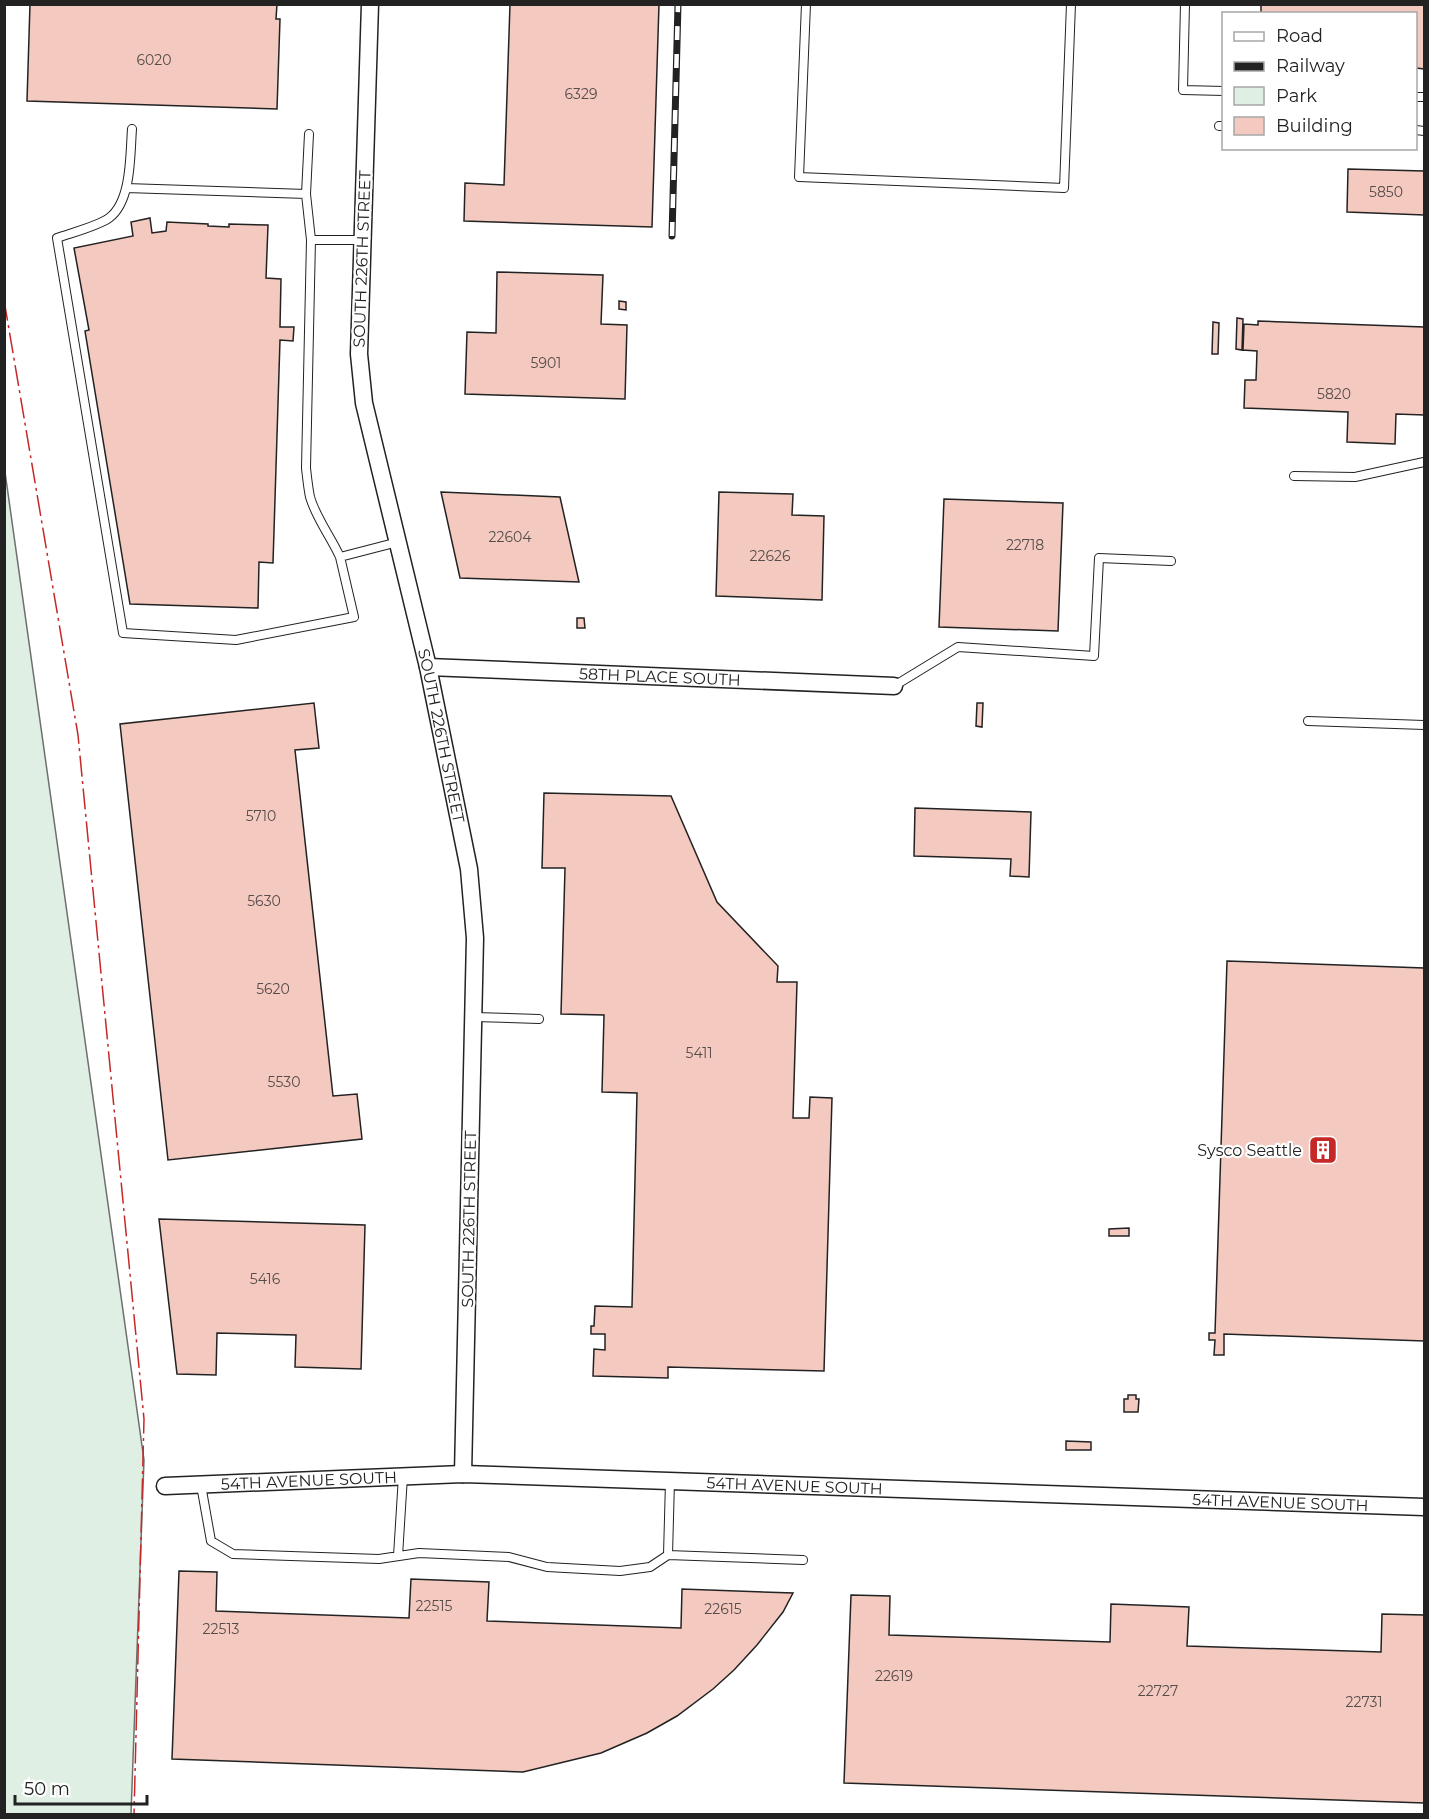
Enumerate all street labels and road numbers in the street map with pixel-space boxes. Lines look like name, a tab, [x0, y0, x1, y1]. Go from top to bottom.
street label: SOUTH 226TH STREET	[349, 169, 375, 348]
street label: SOUTH 226TH STREET	[414, 647, 469, 825]
street label: 58TH PLACE SOUTH	[579, 664, 741, 689]
street label: SOUTH 226TH STREET	[458, 1129, 480, 1308]
street label: 54TH AVENUE SOUTH	[220, 1467, 397, 1493]
street label: 54TH AVENUE SOUTH	[706, 1473, 883, 1498]
street label: 54TH AVENUE SOUTH	[1192, 1490, 1369, 1515]

